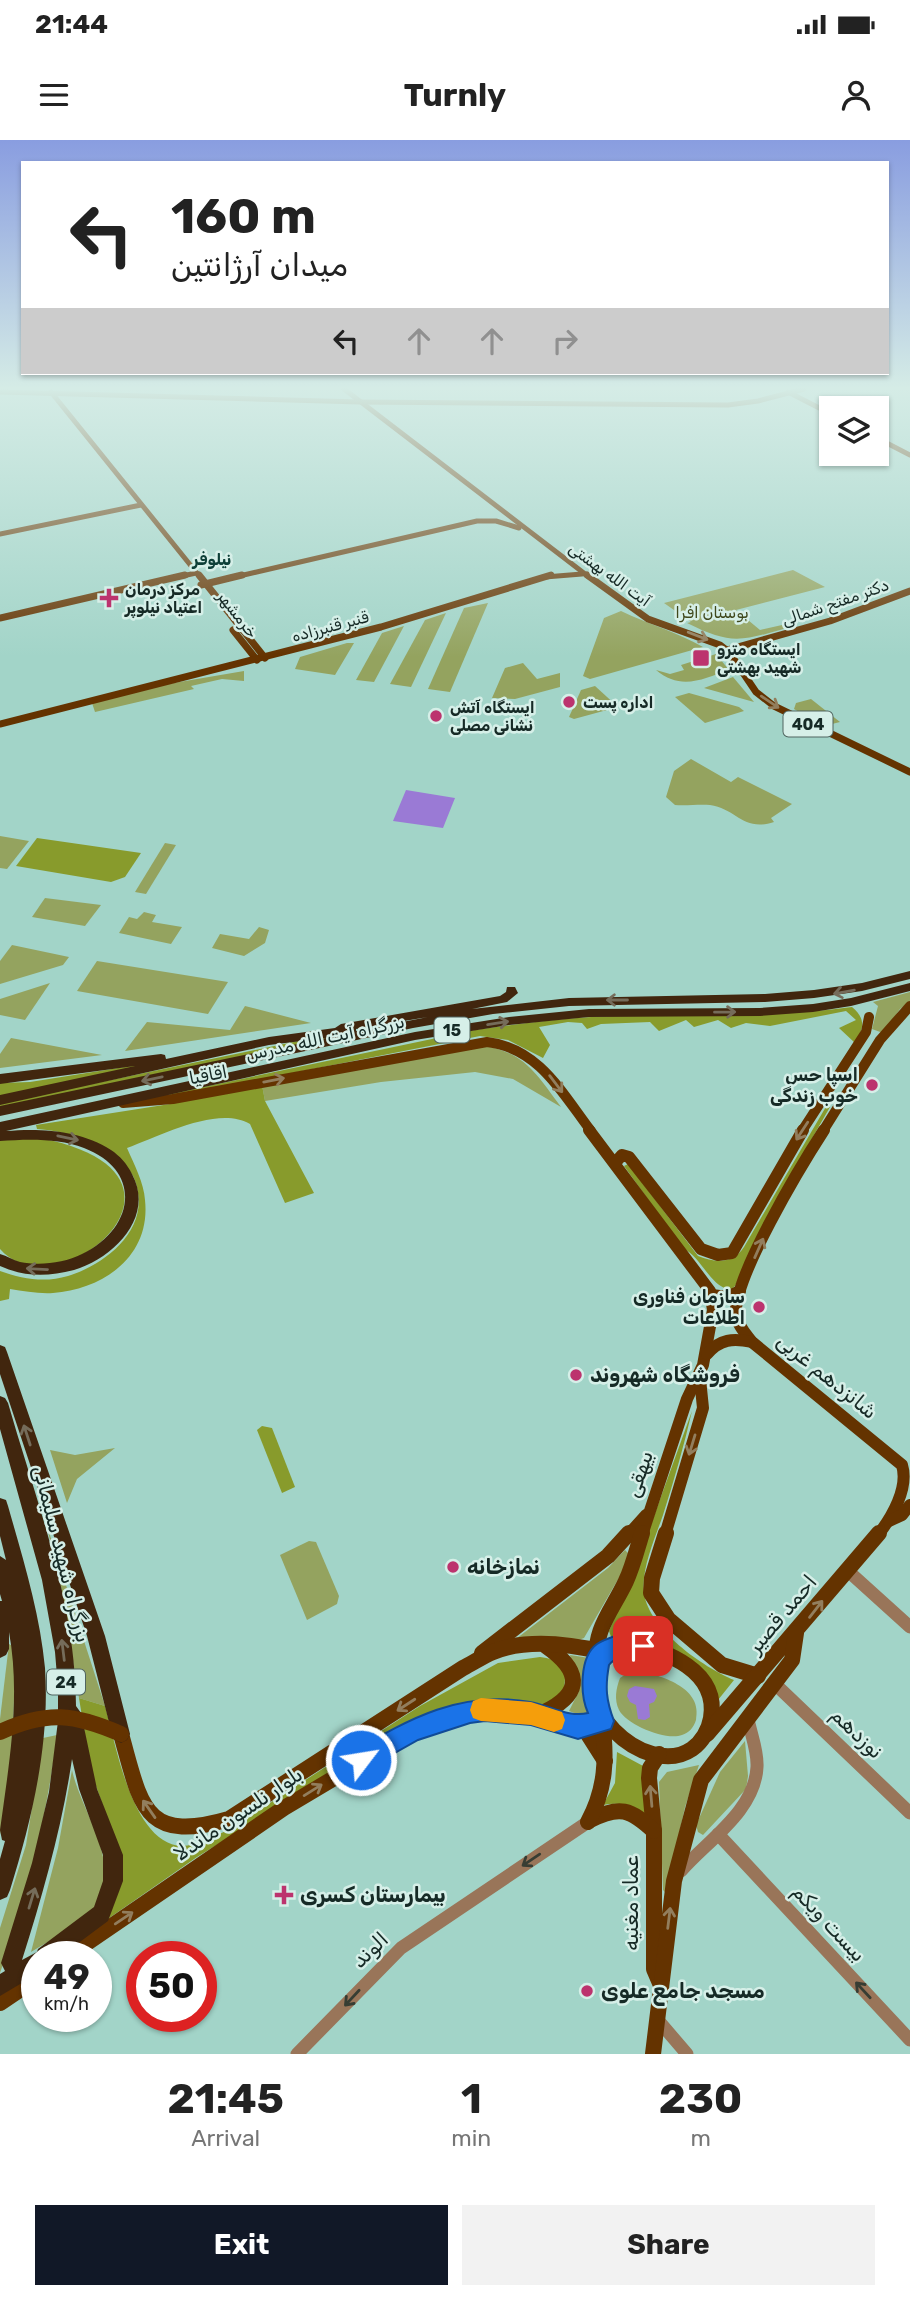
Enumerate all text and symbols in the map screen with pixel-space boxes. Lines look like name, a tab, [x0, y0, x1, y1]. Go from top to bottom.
text: 21:44	[35, 9, 108, 40]
icon: menu	[35, 76, 73, 114]
text: Turnly	[404, 76, 506, 114]
icon: person	[837, 76, 875, 114]
text: 160 m	[171, 187, 316, 245]
icon: left	[56, 189, 147, 280]
text: میدان آرژانتین	[171, 246, 348, 284]
icon: left	[327, 322, 365, 360]
icon: ahead	[400, 322, 438, 360]
icon: ahead	[473, 322, 511, 360]
icon: right	[546, 322, 584, 360]
map controls	[819, 396, 889, 466]
button: layers	[819, 396, 889, 466]
street label: آیت الله بهشتی	[565, 538, 655, 611]
district label: نیلوفر	[192, 550, 231, 569]
street label: دکتر مفتح شمالی	[779, 575, 892, 632]
place label: مرکز درمان اعتیاد نیلوپر	[124, 580, 202, 619]
street label: خرمشهر	[212, 586, 262, 642]
marker: مرکز درمان اعتیاد نیلوپر	[99, 588, 119, 608]
park label: بوستان افرا	[675, 603, 749, 623]
street label: قنبر قنبرزاده	[290, 607, 371, 647]
one-way arrow	[687, 631, 708, 643]
place label: ایستگاه مترو شهید بهشتی	[717, 640, 801, 677]
marker: ایستگاه مترو شهید بهشتی	[691, 648, 711, 668]
place label: اداره پست	[583, 693, 653, 714]
marker: اداره پست	[561, 694, 577, 710]
one-way arrow	[760, 695, 779, 709]
place label: ایستگاه آتش نشانی مصلی	[450, 698, 535, 735]
marker: ایستگاه آتش نشانی مصلی	[428, 708, 444, 724]
road number: 404	[784, 712, 832, 736]
one-way arrow	[833, 986, 856, 999]
one-way arrow	[606, 993, 629, 1007]
one-way arrow	[714, 1005, 737, 1019]
street label: بزرگراه آیت الله مدرس	[243, 1010, 407, 1066]
one-way arrow	[487, 1016, 509, 1029]
road number: 15	[434, 1017, 470, 1042]
street label: اقاقیا	[187, 1061, 229, 1089]
place label: اسپا حس خوب زندگی	[770, 1064, 858, 1107]
one-way arrow	[141, 1072, 164, 1086]
one-way arrow	[262, 1073, 285, 1086]
one-way arrow	[548, 1074, 563, 1093]
marker: اسپا حس خوب زندگی	[864, 1077, 880, 1093]
one-way arrow	[795, 1120, 809, 1140]
one-way arrow	[56, 1132, 79, 1146]
one-way arrow	[753, 1238, 766, 1259]
one-way arrow	[25, 1263, 48, 1276]
place label: سازمان فناوری اطلاعات	[633, 1286, 745, 1329]
marker: سازمان فناوری اطلاعات	[751, 1299, 767, 1315]
street label: شانزدهم غربی	[771, 1328, 883, 1425]
place label: فروشگاه شهروند	[590, 1362, 740, 1388]
marker: فروشگاه شهروند	[568, 1367, 584, 1383]
one-way arrow	[20, 1425, 32, 1447]
one-way arrow	[684, 1434, 697, 1456]
street label: بیهقی	[619, 1447, 658, 1501]
street label: بزرگراه شهید سلیمانی	[28, 1463, 97, 1645]
place label: نمازخانه	[467, 1554, 540, 1579]
marker: نمازخانه	[445, 1559, 461, 1575]
street label: احمد قصیر	[740, 1569, 822, 1660]
one-way arrow	[808, 1600, 824, 1618]
pin	[613, 1616, 673, 1676]
icon: arrive	[624, 1627, 662, 1665]
one-way arrow	[56, 1639, 69, 1662]
road number: 24	[47, 1670, 85, 1694]
one-way arrow	[397, 1699, 417, 1713]
street label: نوزدهم	[825, 1702, 889, 1765]
position arrow	[324, 1723, 398, 1797]
street label: بلوار نلسون ماندلا	[169, 1761, 307, 1866]
one-way arrow	[302, 1783, 322, 1797]
one-way arrow	[644, 1786, 657, 1808]
one-way arrow	[142, 1800, 156, 1819]
one-way arrow	[522, 1853, 542, 1867]
street label: عماد مغنیه	[618, 1855, 643, 1951]
street label: بیست ویکم	[786, 1879, 871, 1968]
place label: بیمارستان کسری	[300, 1882, 446, 1908]
marker: بیمارستان کسری	[274, 1885, 294, 1905]
one-way arrow	[27, 1888, 40, 1910]
one-way arrow	[662, 1907, 675, 1930]
one-way arrow	[114, 1911, 133, 1925]
street label: الوند	[346, 1926, 393, 1973]
speed limit sign: 50	[126, 1941, 217, 2032]
text: 49	[43, 1956, 90, 1998]
place label: مسجد جامع علوی	[601, 1978, 765, 2006]
one-way arrow	[855, 1982, 872, 1999]
marker: مسجد جامع علوی	[579, 1983, 595, 1999]
one-way arrow	[343, 1989, 360, 2006]
text: km/h	[44, 1993, 89, 2015]
text: 21:45	[168, 2074, 284, 2124]
text: 1	[461, 2074, 482, 2124]
text: 230	[659, 2074, 742, 2124]
text: Arrival	[191, 2124, 260, 2152]
text: min	[451, 2124, 491, 2152]
text: m	[690, 2124, 711, 2152]
button: Exit	[35, 2205, 448, 2285]
button: Share	[462, 2205, 875, 2285]

